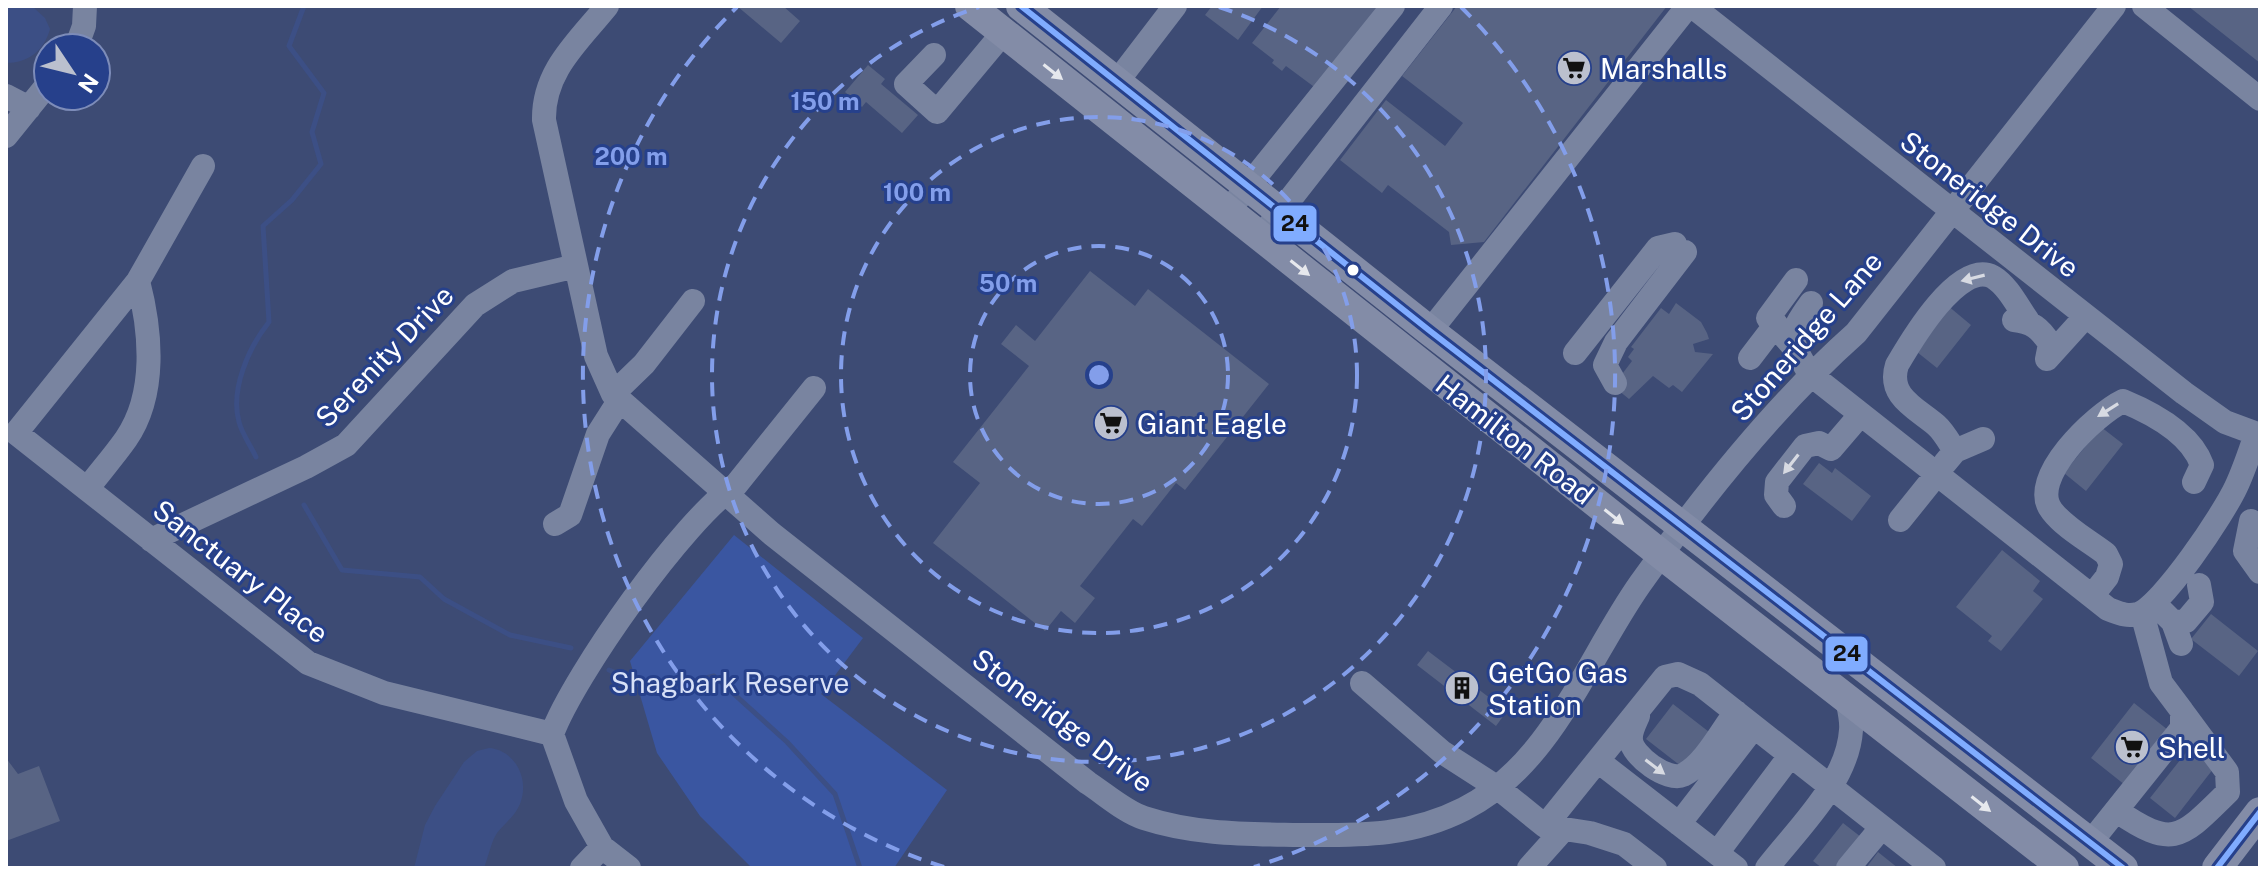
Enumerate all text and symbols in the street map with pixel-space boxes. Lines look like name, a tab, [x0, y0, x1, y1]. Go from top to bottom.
north arrow	[32, 32, 112, 112]
supermarket icon: Marshalls	[1555, 49, 1593, 87]
place label: Marshalls	[1600, 52, 1727, 85]
one-way arrow	[1043, 63, 1063, 80]
text: N	[73, 69, 104, 98]
text: 150 m	[791, 87, 859, 115]
street label: Stoneridge Drive	[1894, 124, 2086, 284]
text: 200 m	[594, 142, 668, 170]
text: 100 m	[883, 178, 951, 206]
line badge: 24	[1272, 204, 1318, 243]
text: 24	[1281, 210, 1309, 236]
street label: Stoneridge Lane	[1723, 245, 1889, 427]
one-way arrow	[1290, 260, 1310, 276]
unlabelled marker	[1345, 262, 1361, 278]
text: 50 m	[979, 269, 1037, 297]
one-way arrow	[1960, 272, 1985, 285]
street label: Serenity Drive	[308, 278, 460, 434]
centre of rings	[1085, 361, 1113, 389]
street label: Hamilton Road	[1430, 367, 1600, 511]
one-way arrow	[2096, 402, 2119, 417]
supermarket icon: Giant Eagle	[1092, 404, 1130, 442]
place label: Giant Eagle	[1137, 407, 1287, 440]
one-way arrow	[1784, 454, 1800, 474]
street label: Sanctuary Place	[147, 492, 335, 650]
one-way arrow	[1603, 508, 1623, 525]
line badge: 24	[1824, 635, 1869, 673]
text: 24	[1833, 640, 1861, 666]
street label: Stoneridge Drive	[966, 641, 1160, 799]
place label: GetGo Gas Station	[1488, 656, 1628, 721]
park label: Shagbark Reserve	[611, 666, 849, 699]
building icon: GetGo Gas Station	[1443, 669, 1481, 707]
supermarket icon: Shell	[2113, 728, 2151, 766]
place label: Shell	[2158, 731, 2225, 764]
one-way arrow	[1645, 758, 1666, 774]
one-way arrow	[1971, 795, 1991, 811]

